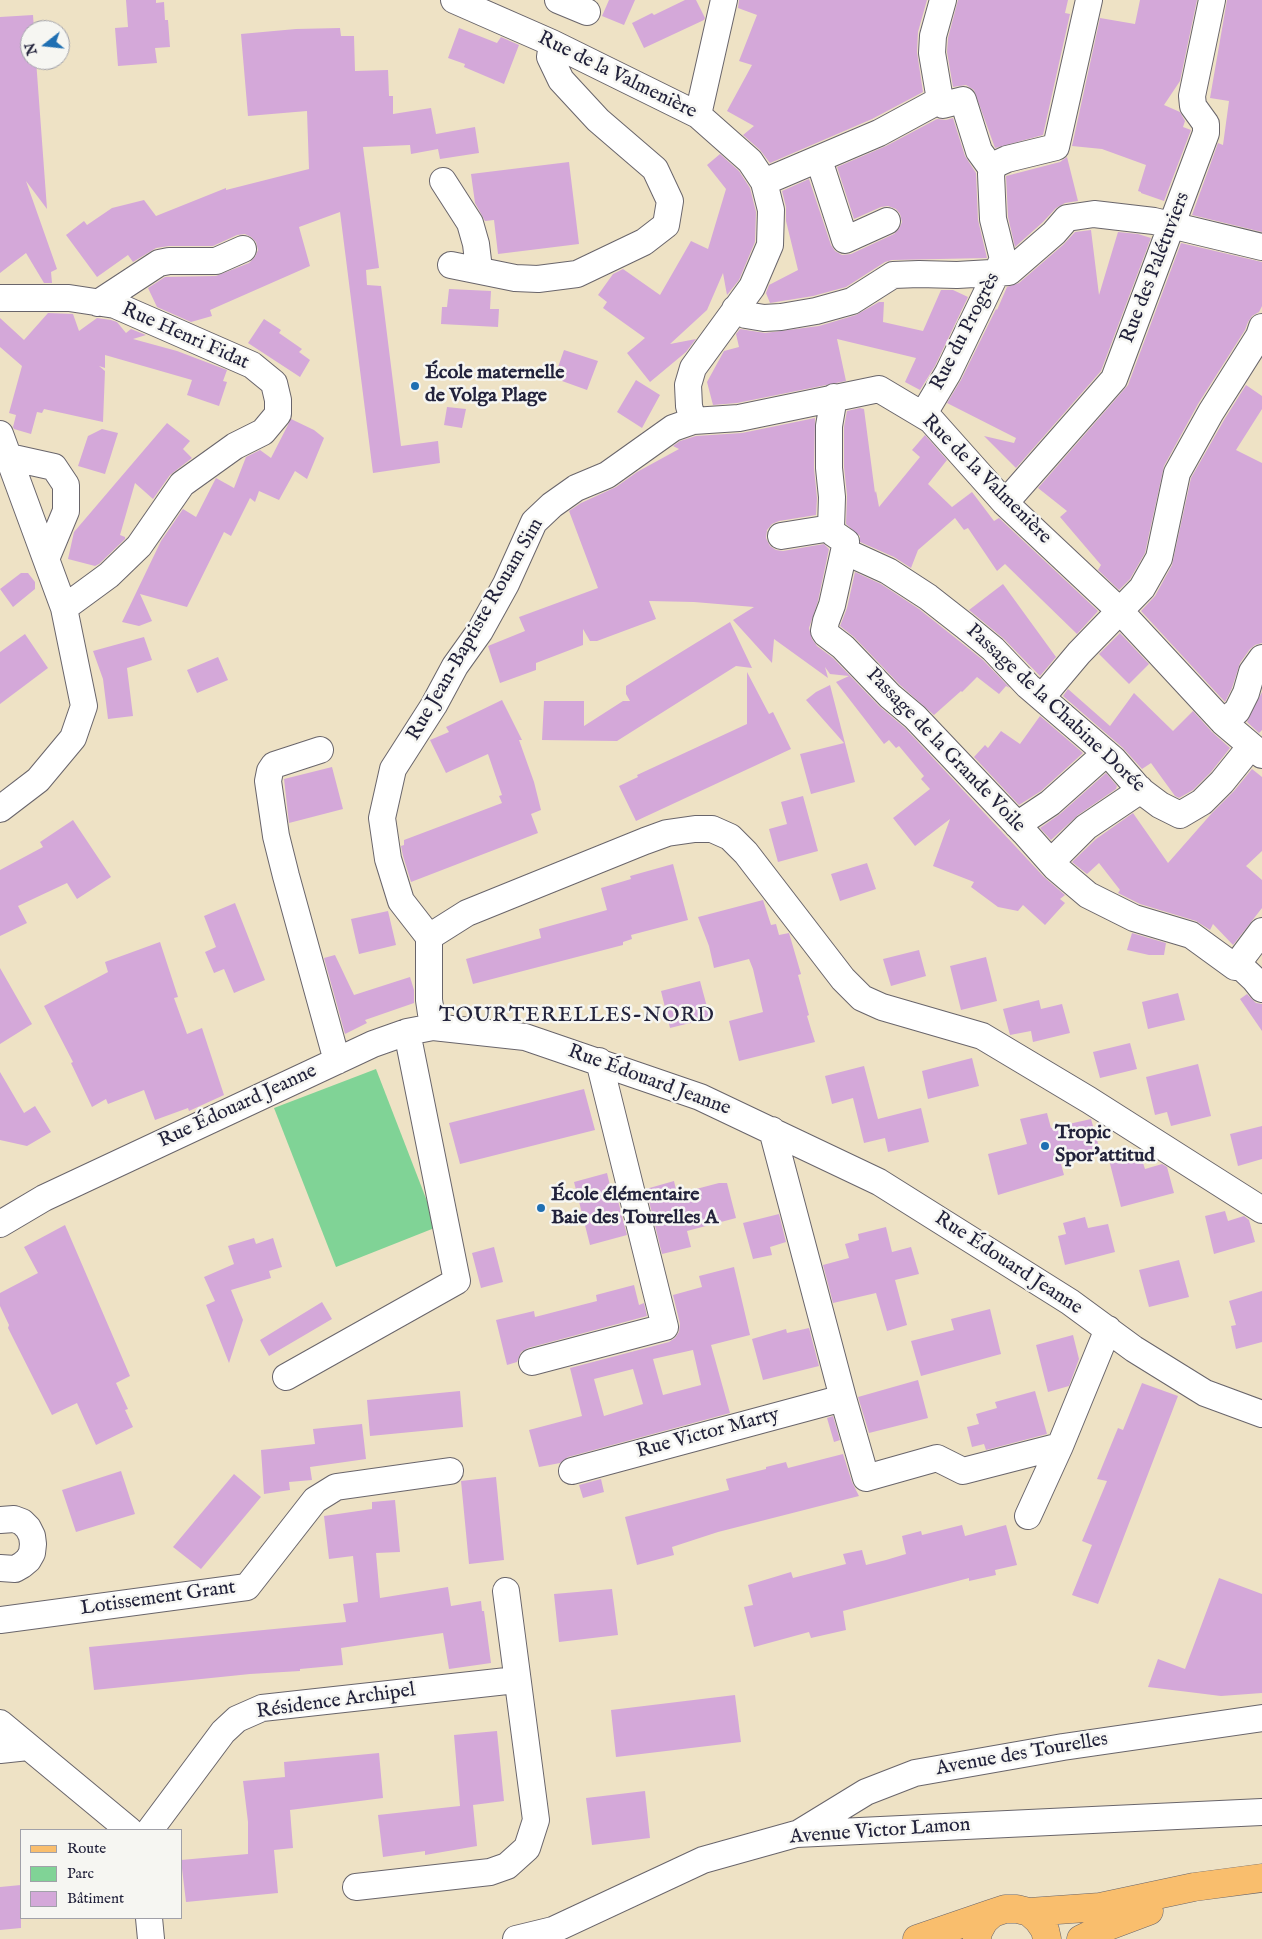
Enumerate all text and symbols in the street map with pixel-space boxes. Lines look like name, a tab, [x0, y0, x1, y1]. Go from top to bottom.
north arrow	[20, 20, 70, 70]
street label: Rue de la Valmenière	[534, 27, 700, 125]
text: N	[21, 41, 42, 57]
street label: Rue des Palétuviers	[1116, 189, 1196, 347]
street label: Rue du Progrès	[926, 269, 1006, 395]
street label: Rue Henri Fidat	[118, 298, 252, 376]
place label: École maternelle de Volga Plage	[425, 362, 564, 409]
marker: École maternelle de Volga Plage	[409, 380, 421, 392]
street label: Rue de la Valmenière	[916, 410, 1056, 550]
street label: Rue Jean-Baptiste Rouam Sim	[402, 515, 550, 745]
street label: Passage de la Chabine Dorée	[960, 620, 1150, 798]
street label: Passage de la Grande Voile	[860, 664, 1030, 838]
district label: TOURTERELLES-NORD	[437, 1004, 717, 1030]
street label: Rue Édouard Jeanne	[564, 1040, 734, 1122]
street label: Rue Édouard Jeanne	[155, 1060, 321, 1154]
place label: Tropic Spor'attitud	[1055, 1122, 1155, 1169]
marker: Tropic Spor'attitud	[1039, 1140, 1051, 1152]
place label: École élémentaire Baie des Tourelles A	[551, 1184, 718, 1231]
marker: École élémentaire Baie des Tourelles A	[535, 1202, 547, 1214]
street label: Rue Édouard Jeanne	[929, 1207, 1087, 1321]
street label: Rue Victor Marty	[634, 1403, 782, 1465]
street label: Lotissement Grant	[79, 1576, 237, 1622]
street label: Résidence Archipel	[255, 1679, 417, 1725]
street label: Avenue des Tourelles	[934, 1728, 1110, 1782]
street label: Avenue Victor Lamon	[789, 1814, 971, 1850]
legend	[20, 1829, 182, 1919]
text: Route	[67, 1839, 106, 1858]
text: Parc	[67, 1864, 94, 1883]
text: Bâtiment	[67, 1889, 124, 1908]

